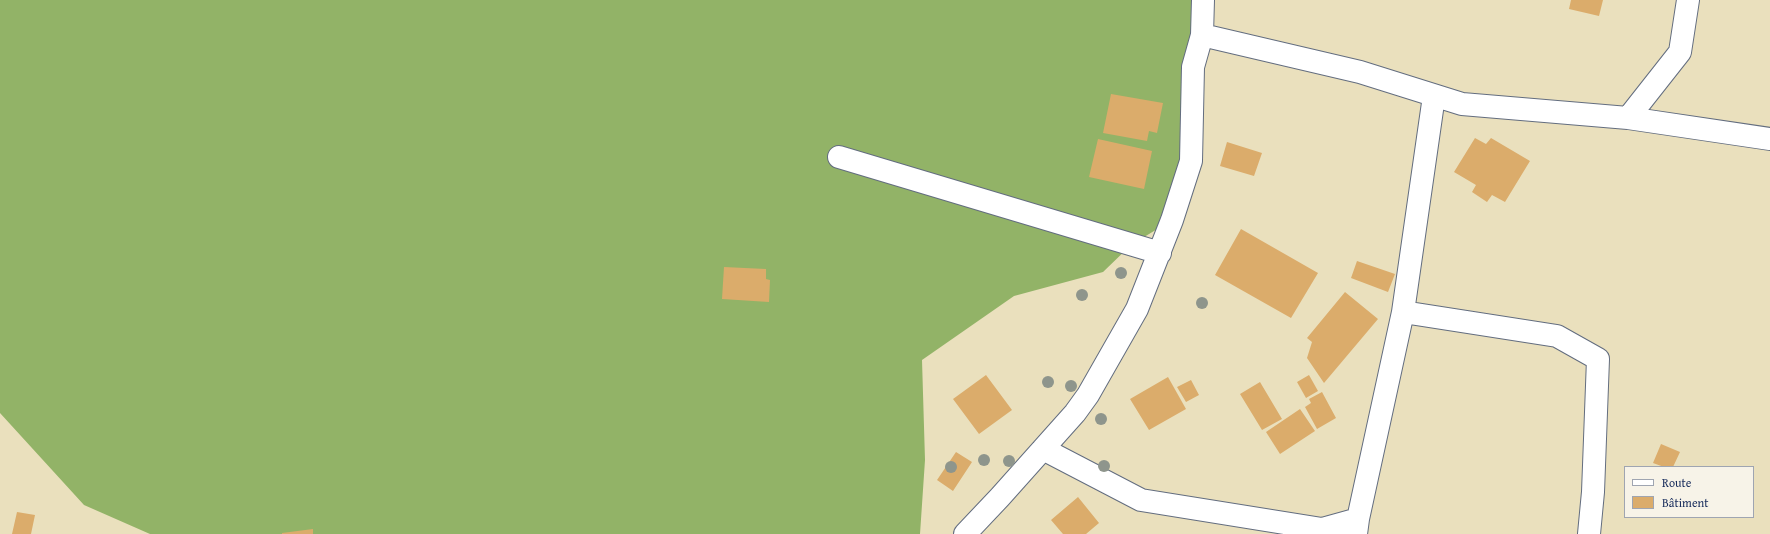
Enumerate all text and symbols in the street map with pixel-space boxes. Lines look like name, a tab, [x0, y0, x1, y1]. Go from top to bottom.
legend	[1624, 466, 1754, 518]
text: Route	[1662, 474, 1691, 491]
text: Bâtiment	[1662, 494, 1709, 511]

